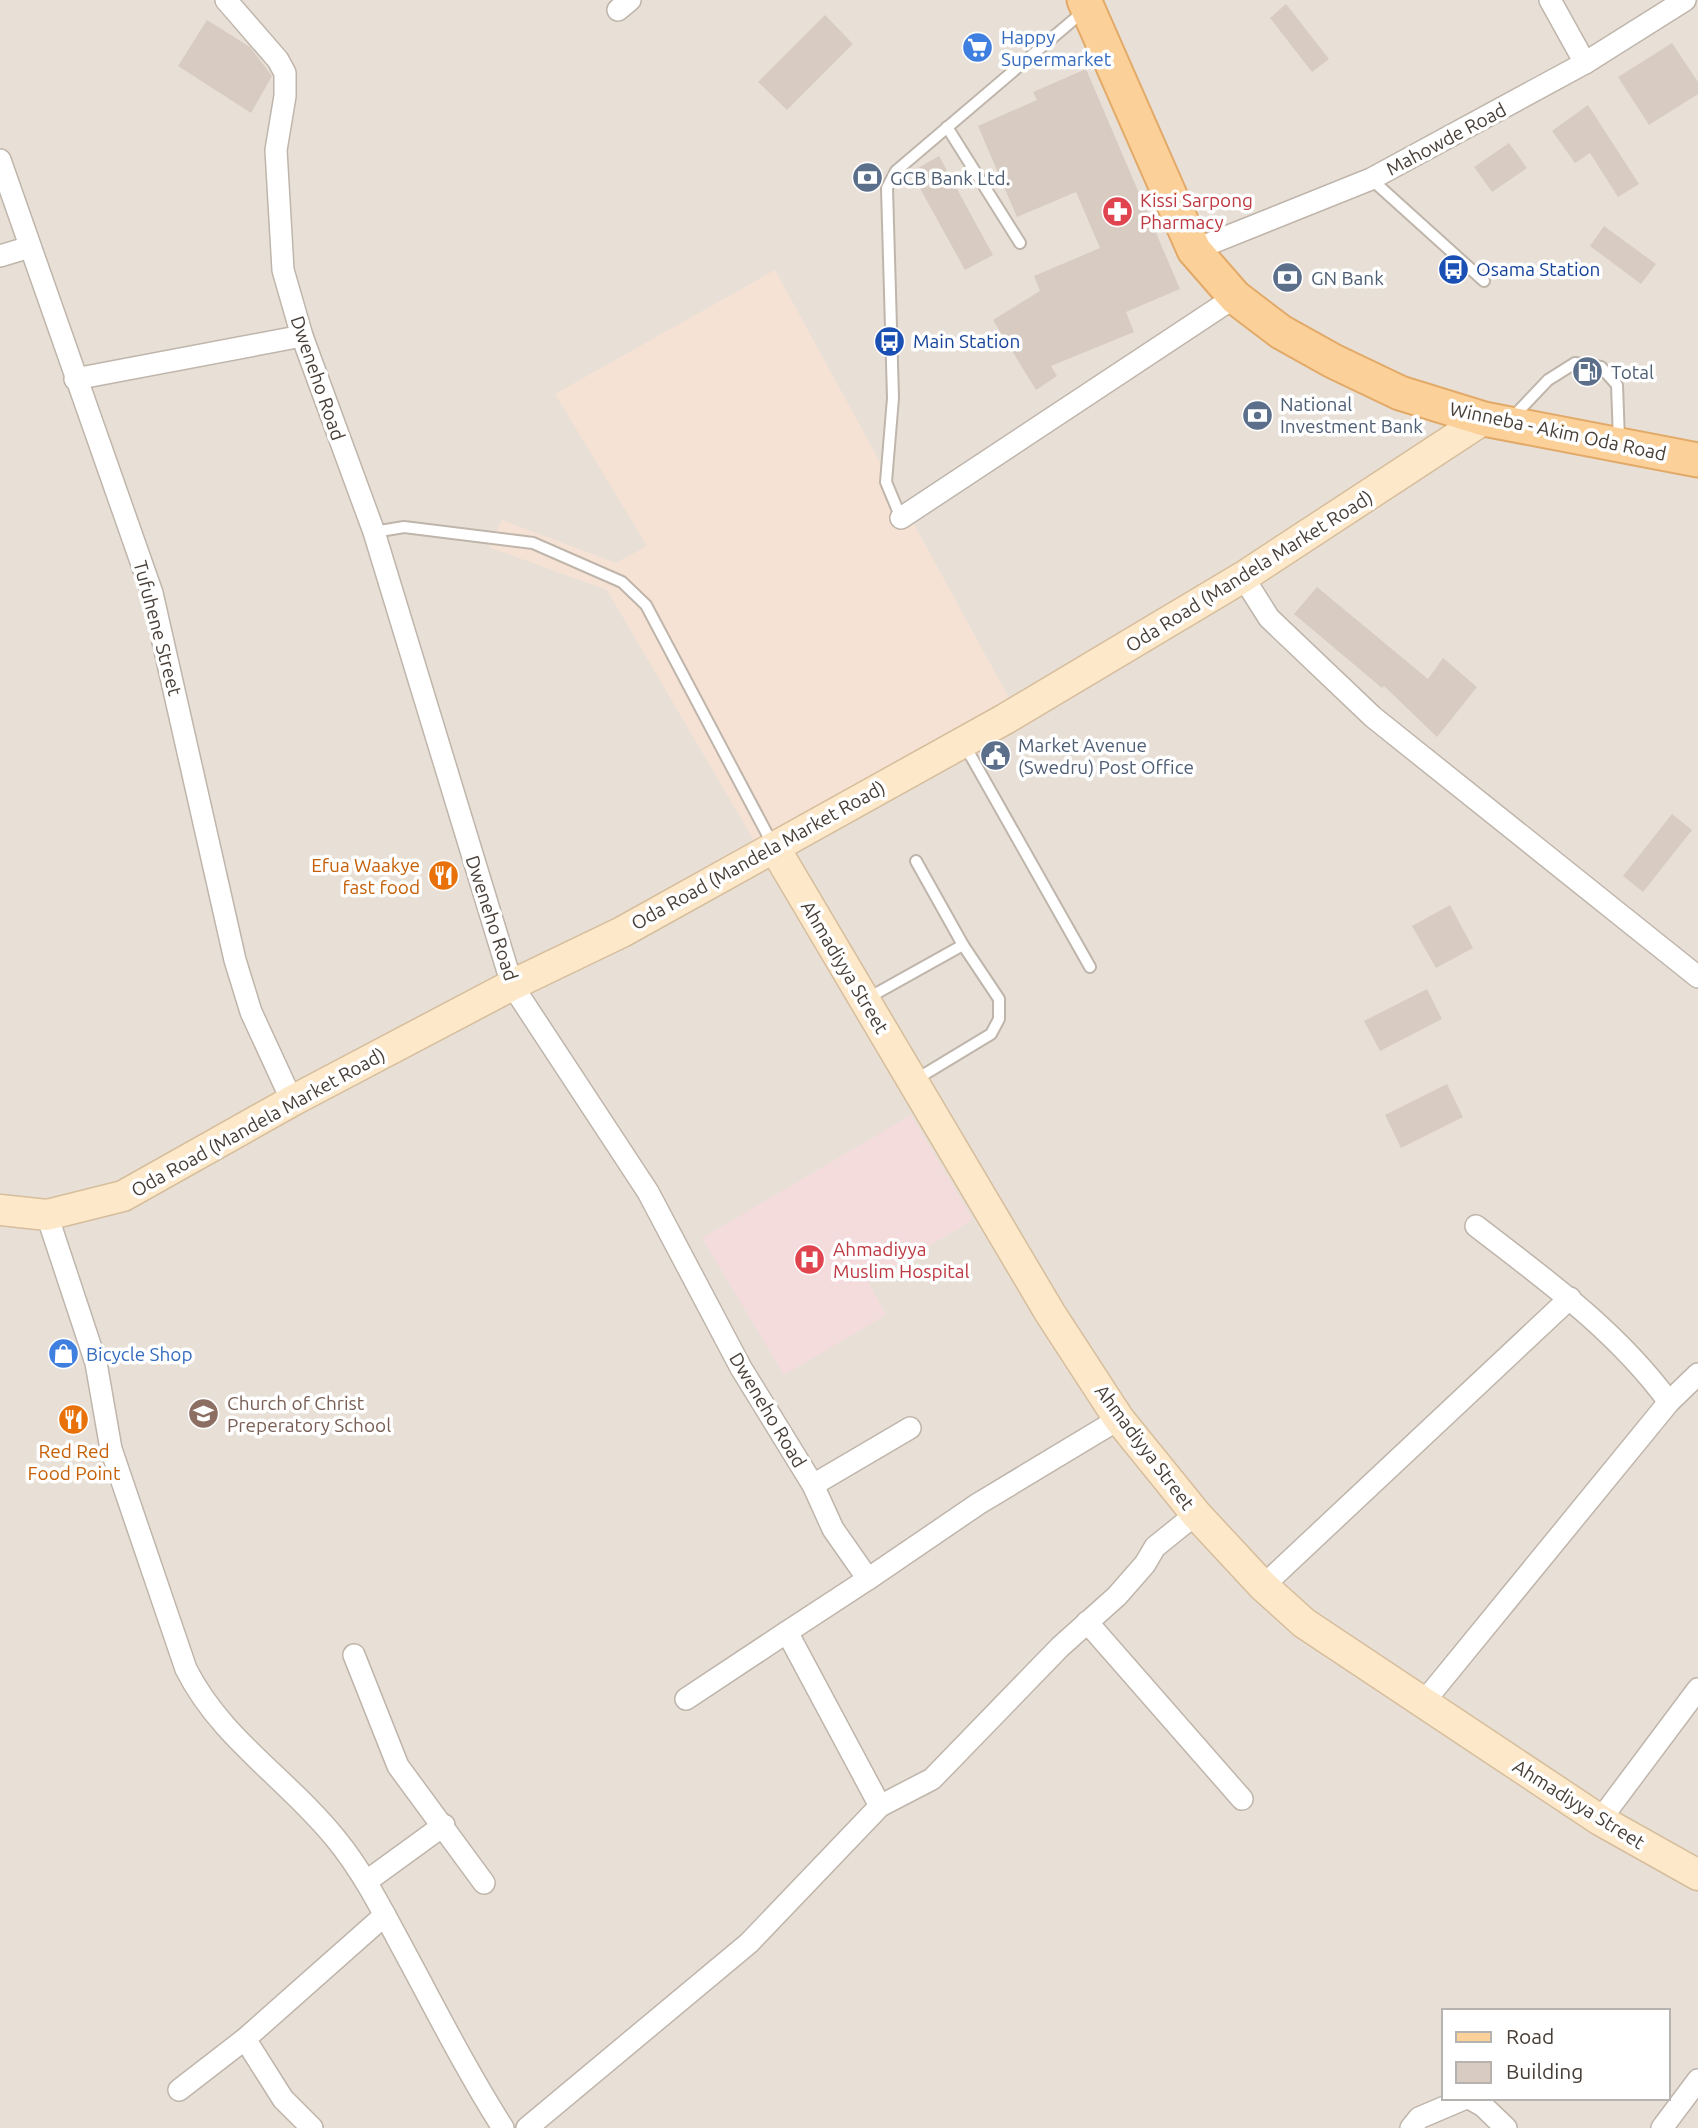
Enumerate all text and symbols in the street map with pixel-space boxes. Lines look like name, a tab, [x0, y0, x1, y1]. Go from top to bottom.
place label: Happy Supermarket	[1001, 26, 1112, 70]
supermarket icon: Happy Supermarket	[961, 31, 995, 65]
street label: Mahowde Road	[1382, 98, 1510, 180]
bank icon: GCB Bank Ltd.	[850, 161, 884, 195]
place label: GCB Bank Ltd.	[890, 167, 1010, 189]
place label: Kissi Sarpong Pharmacy	[1140, 189, 1253, 233]
pharmacy icon: Kissi Sarpong Pharmacy	[1100, 194, 1134, 228]
bus stop icon: Osama Station	[1436, 252, 1470, 286]
place label: Osama Station	[1476, 258, 1600, 280]
bank icon: GN Bank	[1271, 261, 1305, 295]
place label: GN Bank	[1311, 267, 1384, 289]
street label: Dweneho Road	[286, 313, 350, 443]
bus stop icon: Main Station	[873, 324, 907, 358]
place label: Main Station	[913, 330, 1020, 352]
fuel station icon: Total	[1571, 355, 1605, 389]
place label: Total	[1611, 361, 1654, 383]
place label: National Investment Bank	[1280, 393, 1423, 437]
street label: Winneba - Akim Oda Road	[1448, 397, 1668, 465]
bank icon: National Investment Bank	[1240, 398, 1274, 432]
street label: Oda Road (Mandela Market Road)	[1122, 486, 1376, 656]
street label: Tufuhene Street	[129, 558, 187, 699]
place label: Market Avenue (Swedru) Post Office	[1018, 734, 1194, 778]
public building icon: Market Avenue (Swedru) Post Office	[978, 739, 1012, 773]
street label: Oda Road (Mandela Market Road)	[627, 776, 889, 934]
street label: Dweneho Road	[461, 853, 523, 983]
place label: Efua Waakye fast food	[311, 854, 420, 898]
restaurant icon: Efua Waakye fast food	[426, 859, 460, 893]
street label: Ahmadiyya Street	[797, 897, 894, 1038]
street label: Oda Road (Mandela Market Road)	[127, 1043, 389, 1201]
place label: Ahmadiyya Muslim Hospital	[833, 1238, 969, 1282]
hospital icon: Ahmadiyya Muslim Hospital	[793, 1243, 827, 1277]
shop icon: Bicycle Shop	[46, 1337, 80, 1371]
place label: Bicycle Shop	[86, 1343, 193, 1365]
street label: Dweneho Road	[725, 1349, 811, 1471]
street label: Ahmadiyya Street	[1091, 1380, 1199, 1514]
place label: Church of Christ Preperatory School	[227, 1392, 391, 1436]
school or university icon: Church of Christ Preperatory School	[187, 1397, 221, 1431]
restaurant icon: Red Red Food Point	[57, 1403, 91, 1437]
place label: Red Red Food Point	[28, 1440, 121, 1484]
street label: Ahmadiyya Street	[1509, 1755, 1649, 1854]
legend	[1442, 2009, 1670, 2100]
text: Road	[1506, 2024, 1554, 2048]
text: Building	[1506, 2059, 1583, 2083]

